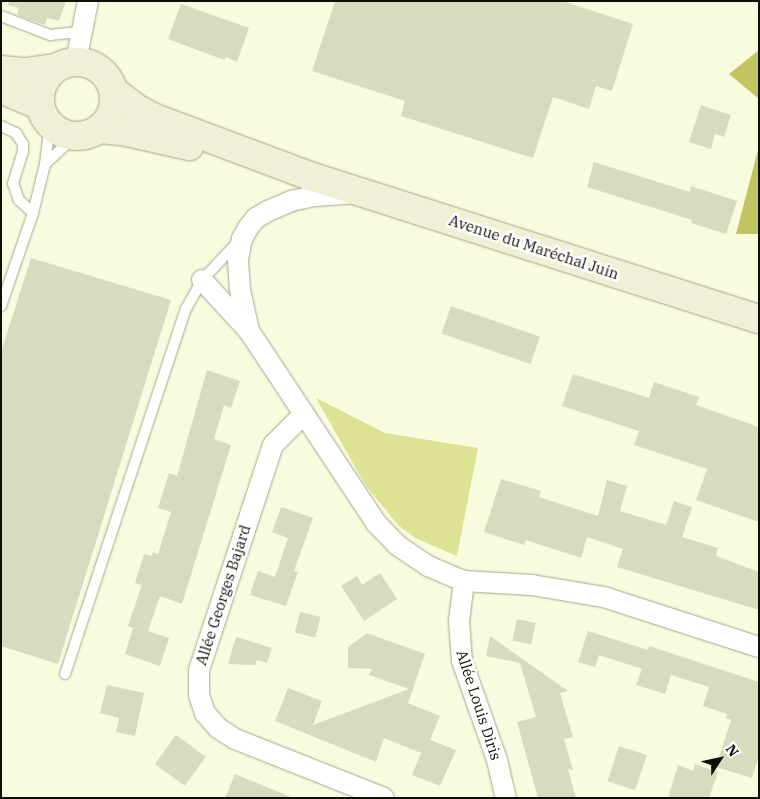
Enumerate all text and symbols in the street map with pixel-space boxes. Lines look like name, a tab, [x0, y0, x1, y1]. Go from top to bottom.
street label: Avenue du Maréchal Juin	[447, 211, 621, 283]
street label: Allée Georges Bajard	[192, 523, 254, 667]
street label: Allée Louis Diris	[453, 648, 505, 762]
north arrow	[695, 734, 745, 784]
text: N	[722, 741, 743, 760]

